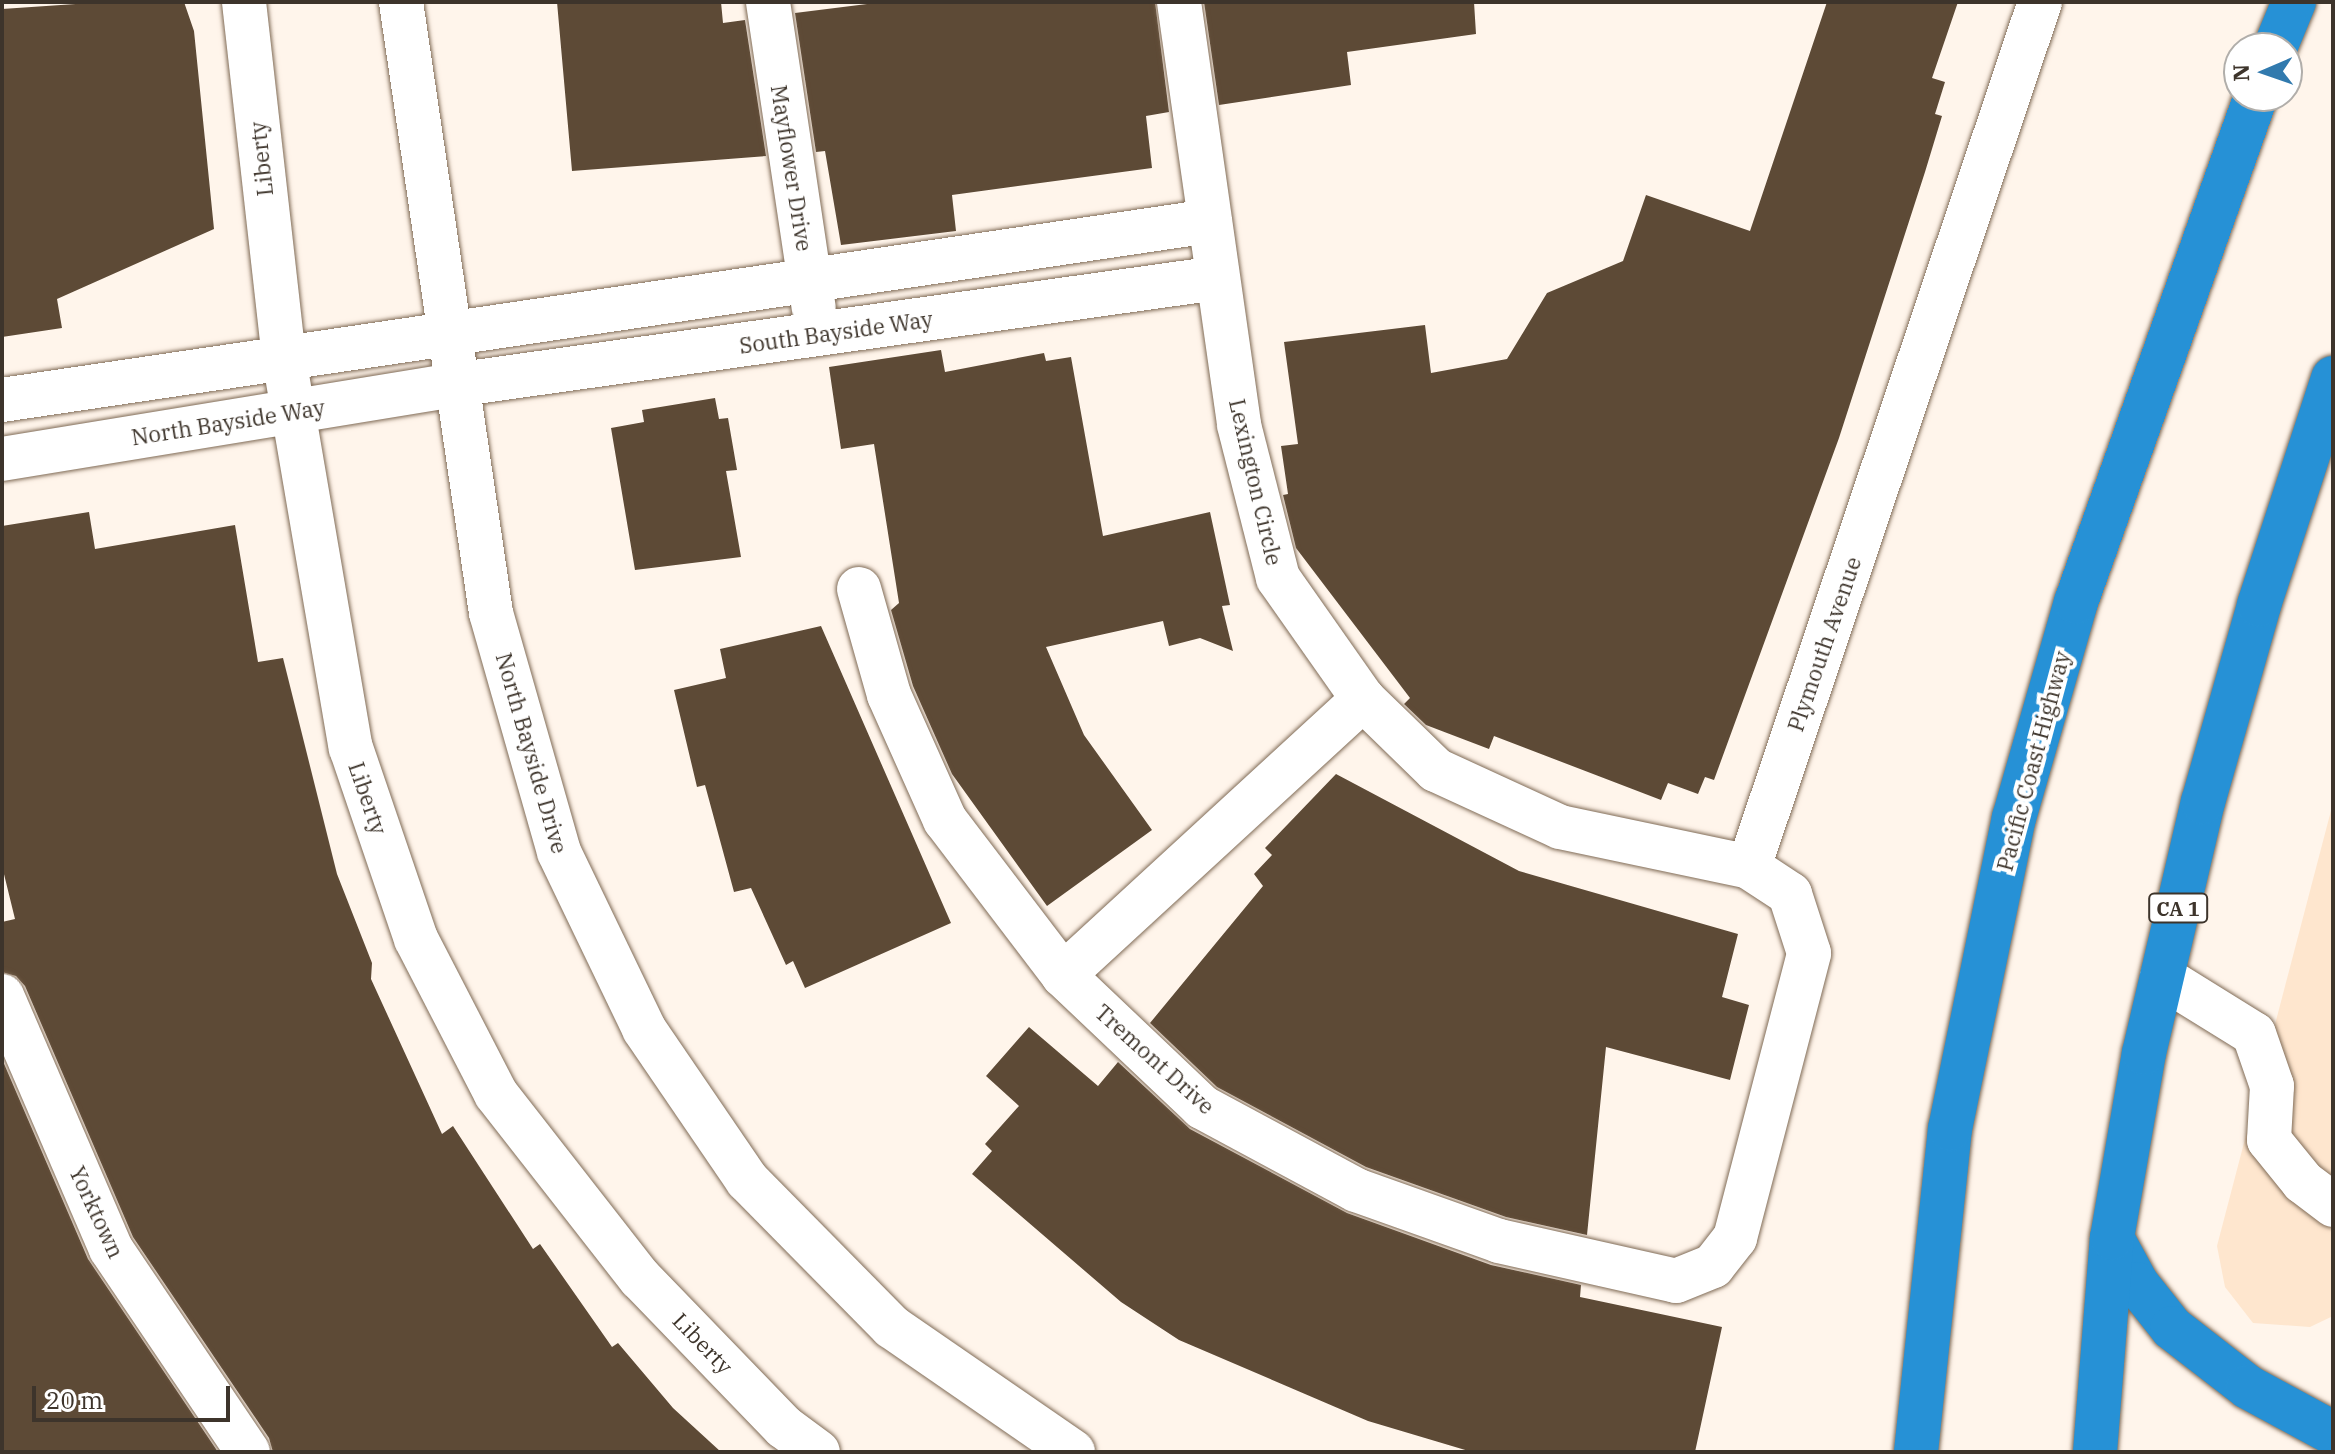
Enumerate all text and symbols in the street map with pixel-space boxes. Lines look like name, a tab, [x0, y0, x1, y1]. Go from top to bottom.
north arrow	[2223, 32, 2303, 112]
text: N	[2226, 64, 2255, 82]
street label: Mayflower Drive	[766, 83, 818, 253]
street label: Liberty	[244, 121, 278, 197]
street label: South Bayside Way	[738, 305, 934, 359]
street label: North Bayside Way	[129, 394, 327, 450]
street label: Lexington Circle	[1224, 396, 1288, 568]
street label: Plymouth Avenue	[1782, 553, 1866, 735]
street label: Pacific Coast Highway	[1991, 648, 2075, 874]
street label: North Bayside Drive	[491, 650, 573, 856]
street label: Liberty	[343, 758, 393, 838]
road number: CA 1	[2148, 892, 2208, 924]
street label: Tremont Drive	[1090, 999, 1220, 1119]
street label: Yorktown	[64, 1162, 130, 1262]
street label: Liberty	[668, 1307, 738, 1379]
scale bar	[36, 1370, 234, 1420]
text: 20 m	[46, 1384, 103, 1416]

